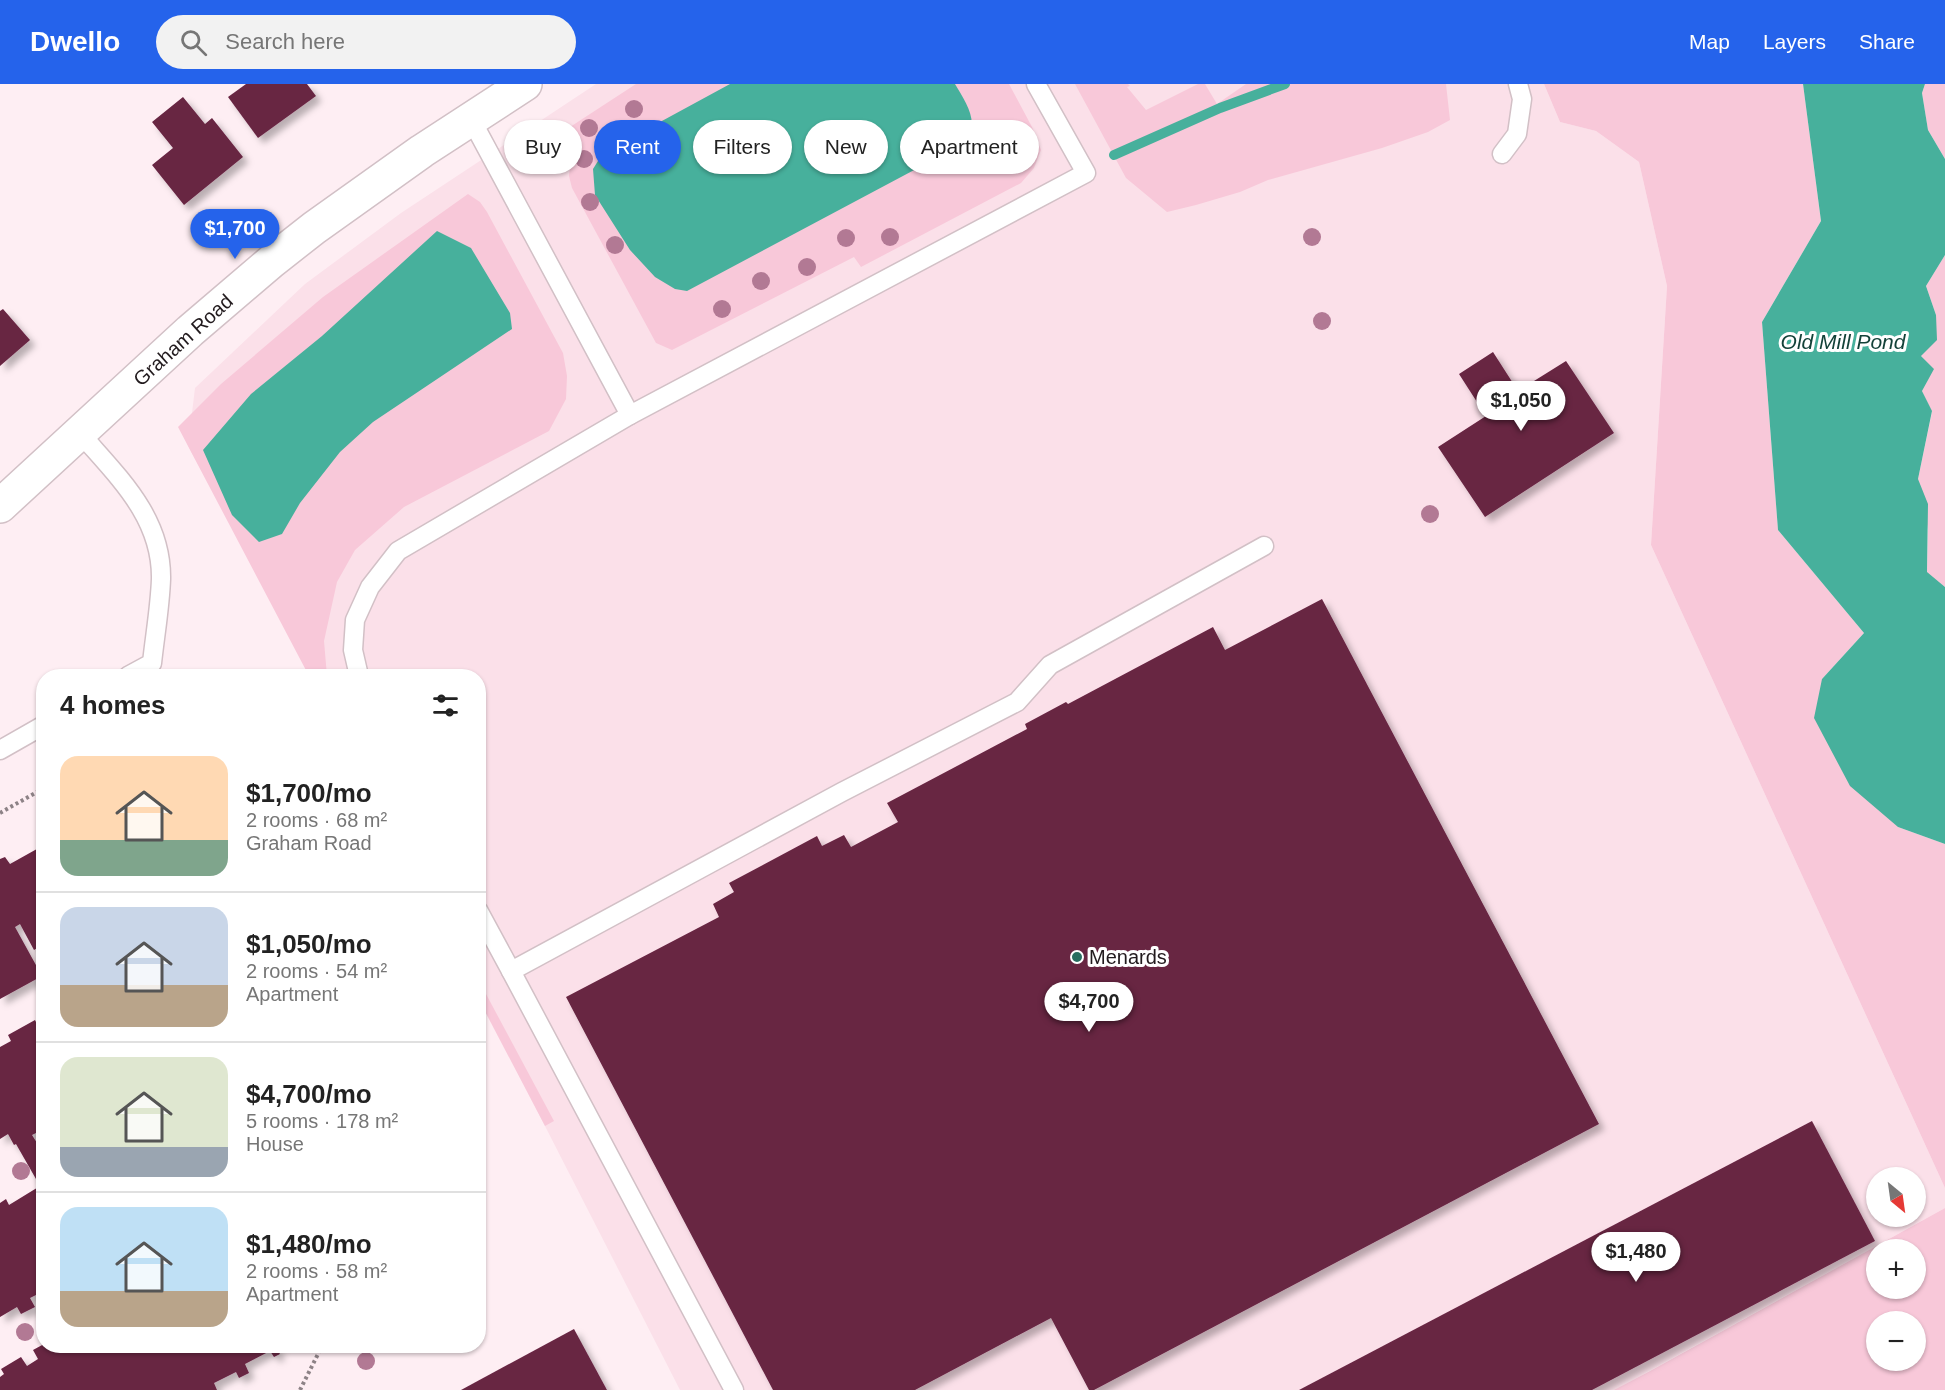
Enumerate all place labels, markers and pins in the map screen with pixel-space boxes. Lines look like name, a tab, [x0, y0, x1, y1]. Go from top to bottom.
pin: $1,700	[186, 209, 284, 260]
pin: $1,050	[1472, 381, 1570, 432]
place label: Menards	[1089, 946, 1167, 968]
marker: Menards	[1070, 950, 1084, 964]
pin: $4,700	[1040, 982, 1138, 1033]
pin: $1,480	[1587, 1232, 1685, 1283]

